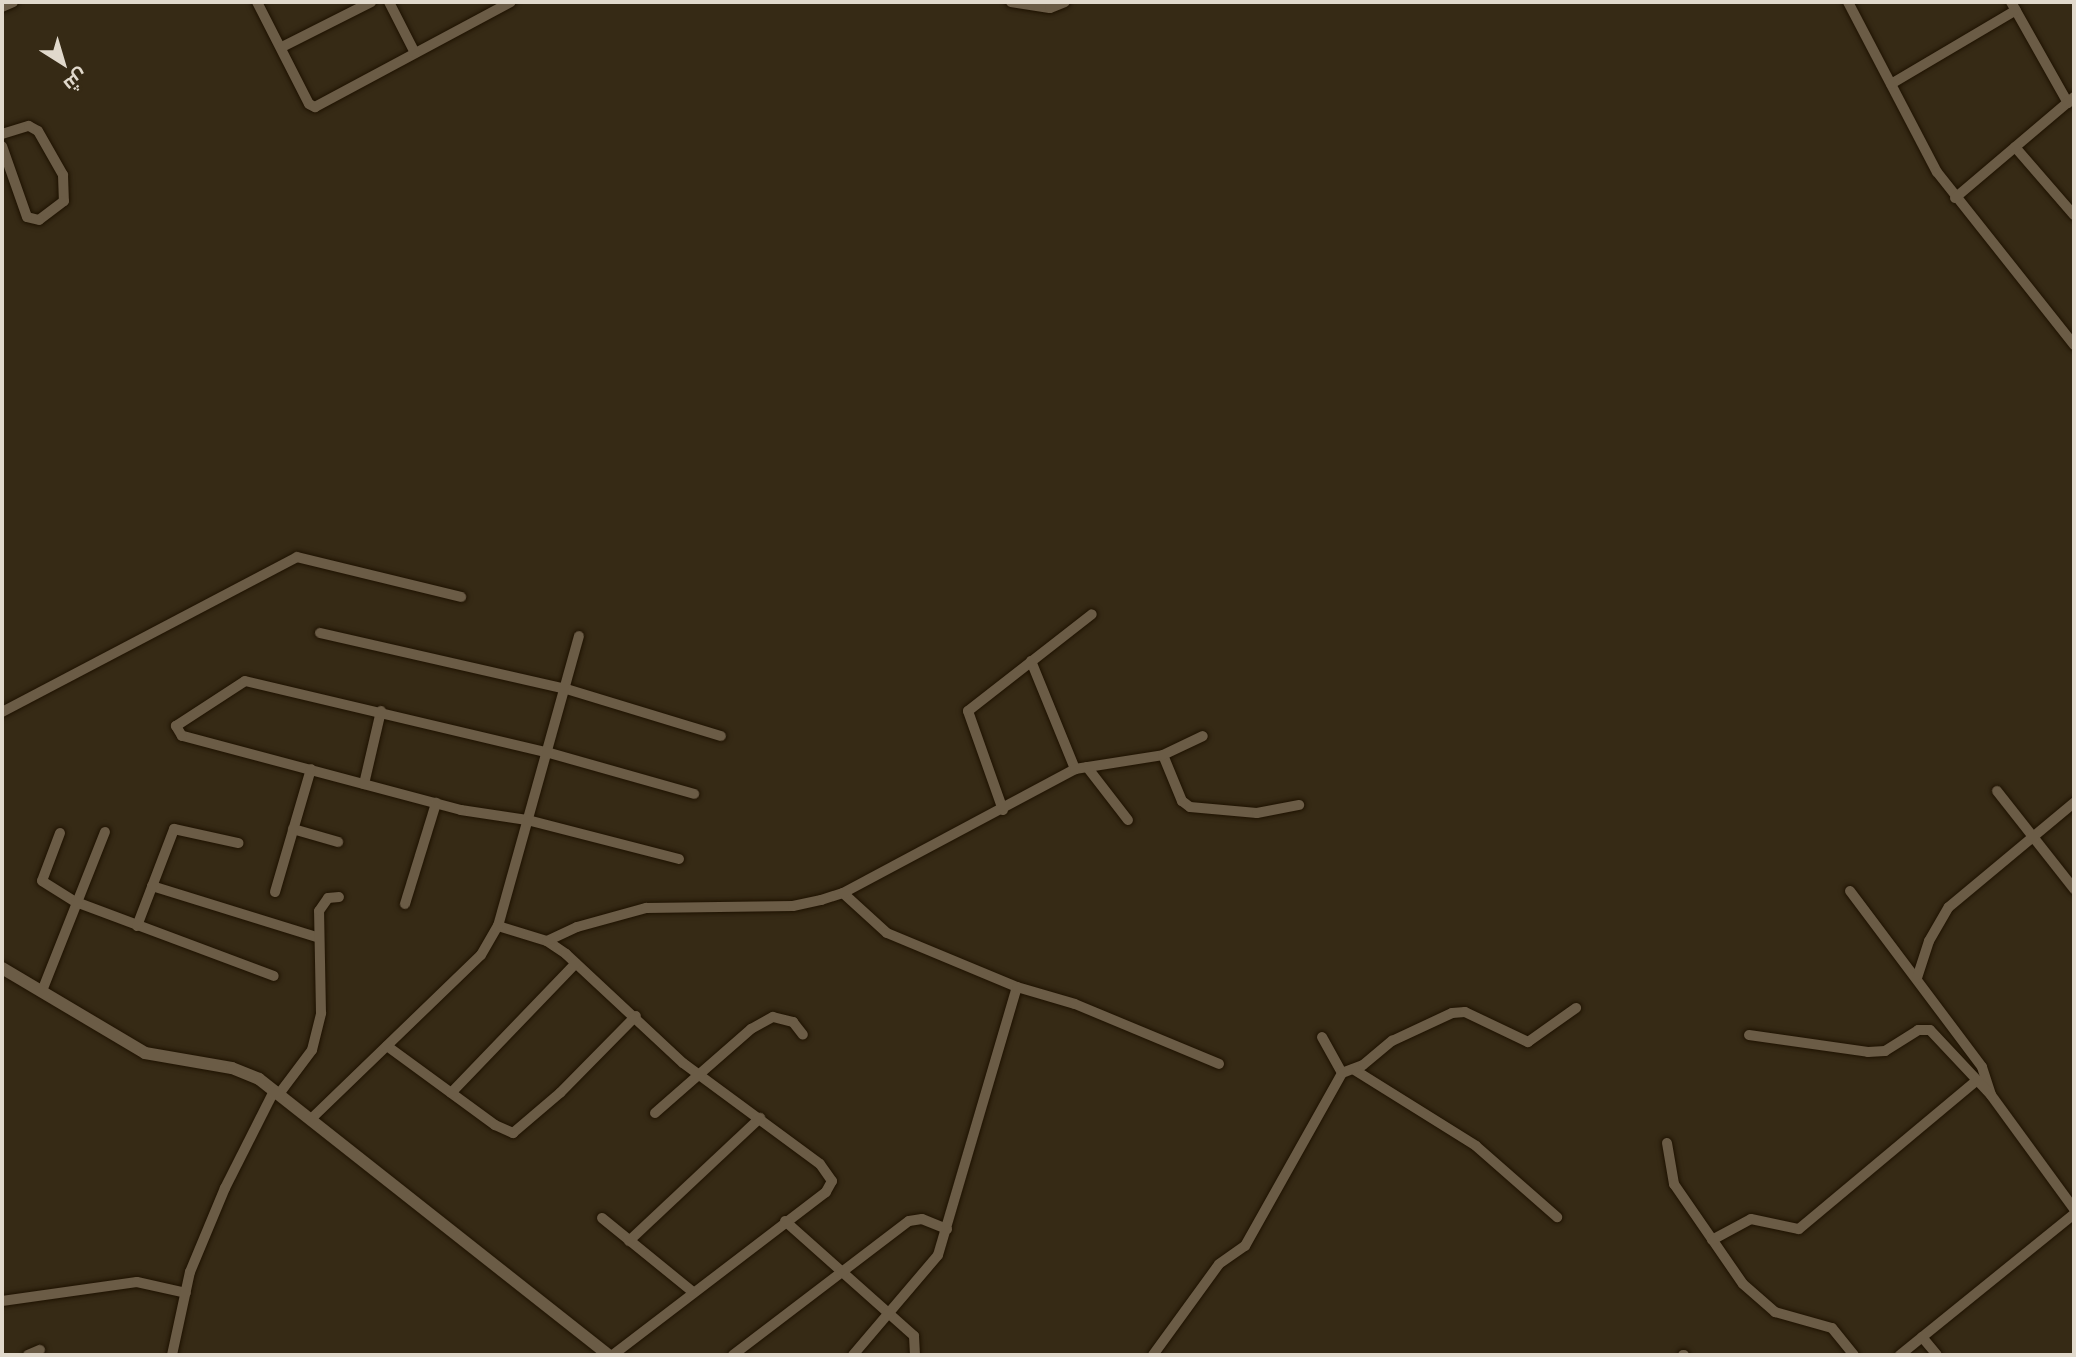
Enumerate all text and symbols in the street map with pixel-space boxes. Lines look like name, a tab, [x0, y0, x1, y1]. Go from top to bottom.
north arrow	[28, 28, 98, 98]
text: ش	[58, 62, 94, 98]

